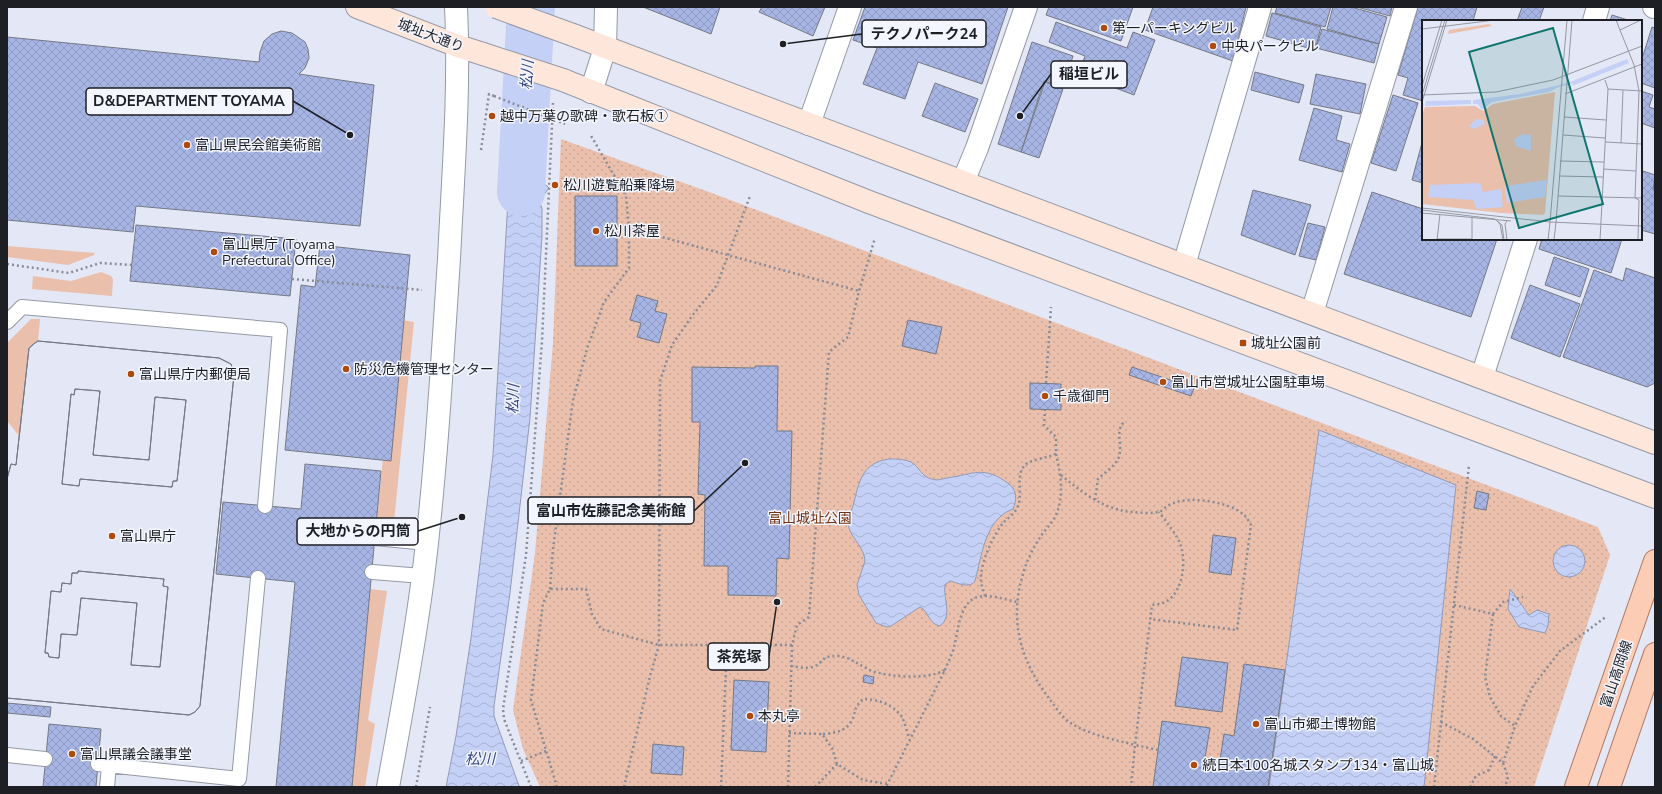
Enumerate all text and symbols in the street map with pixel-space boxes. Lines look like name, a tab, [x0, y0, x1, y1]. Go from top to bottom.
street label: 城址大通り	[395, 14, 467, 57]
place label: 第一パーキングビル	[1112, 19, 1238, 38]
callout: テクノパーク24	[862, 20, 986, 47]
inset map	[1422, 20, 1642, 240]
marker: 第一パーキングビル	[1099, 23, 1109, 33]
text: テクノパーク24	[870, 24, 978, 44]
place label: 中央パークビル	[1221, 37, 1319, 56]
marker: 中央パークビル	[1208, 41, 1218, 51]
water label: 松川	[516, 57, 538, 91]
callout: 稲垣ビル	[1051, 61, 1127, 88]
text: 稲垣ビル	[1059, 64, 1119, 84]
callout: D&DEPARTMENT TOYAMA	[86, 88, 293, 115]
text: D&DEPARTMENT TOYAMA	[93, 91, 286, 111]
place label: 越中万葉の歌碑・歌石板①	[500, 107, 668, 126]
marker: 越中万葉の歌碑・歌石板①	[487, 111, 497, 121]
place label: 富山県民会館美術館	[195, 136, 321, 155]
marker: 富山県民会館美術館	[182, 140, 192, 150]
place label: 松川遊覧船乗降場	[563, 176, 675, 195]
marker: 松川遊覧船乗降場	[550, 180, 560, 190]
place label: 松川茶屋	[604, 222, 660, 241]
marker: 松川茶屋	[591, 226, 601, 236]
place label: 富山県庁 (Toyama Prefectural Office)	[222, 235, 336, 270]
marker: 富山県庁 (Toyama Prefectural Office)	[209, 247, 219, 257]
place label: 城址公園前	[1251, 334, 1321, 353]
marker: 城址公園前	[1238, 338, 1248, 348]
place label: 防災危機管理センター	[354, 360, 494, 379]
marker: 防災危機管理センター	[341, 364, 351, 374]
place label: 富山県庁内郵便局	[139, 365, 251, 384]
marker: 富山県庁内郵便局	[126, 369, 136, 379]
place label: 富山市営城址公園駐車場	[1171, 373, 1325, 392]
marker: 富山市営城址公園駐車場	[1158, 377, 1168, 387]
water label: 松川	[502, 382, 524, 414]
place label: 千歳御門	[1053, 387, 1109, 406]
marker: 千歳御門	[1040, 391, 1050, 401]
callout: 富山市佐藤記念美術館	[528, 497, 694, 524]
text: 富山市佐藤記念美術館	[536, 501, 686, 521]
park label: 富山城址公園	[768, 509, 852, 528]
callout: 大地からの円筒	[297, 518, 418, 545]
text: 大地からの円筒	[305, 521, 411, 541]
place label: 富山県庁	[120, 527, 176, 546]
marker: 富山県庁	[107, 531, 117, 541]
street label: 富山高岡線	[1596, 638, 1637, 710]
callout: 茶筅塚	[708, 643, 769, 670]
text: 茶筅塚	[716, 647, 762, 667]
place label: 本丸亭	[758, 707, 800, 726]
marker: 本丸亭	[745, 711, 755, 721]
place label: 富山市郷土博物館	[1264, 715, 1376, 734]
marker: 富山市郷土博物館	[1251, 719, 1261, 729]
place label: 富山県議会議事堂	[80, 745, 192, 764]
marker: 富山県議会議事堂	[67, 749, 77, 759]
water label: 松川	[465, 749, 497, 769]
place label: 続日本100名城スタンプ134・富山城	[1202, 756, 1434, 775]
marker: 続日本100名城スタンプ134・富山城	[1189, 760, 1199, 770]

